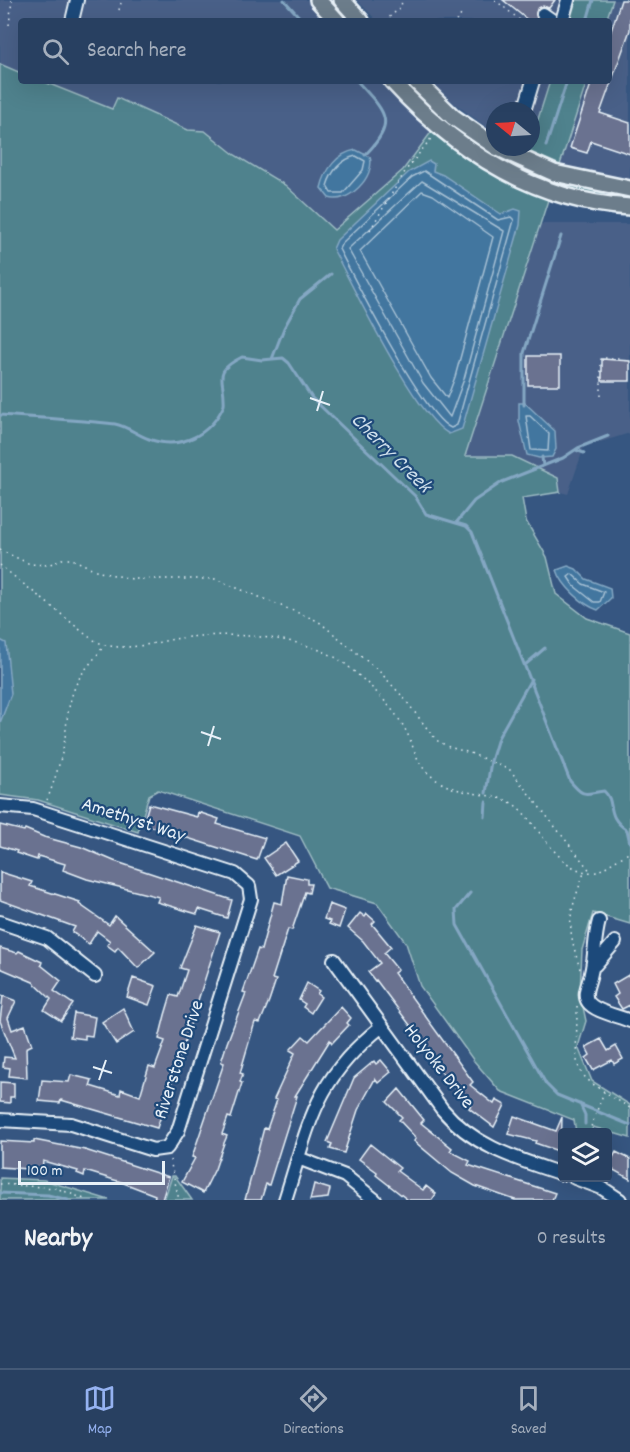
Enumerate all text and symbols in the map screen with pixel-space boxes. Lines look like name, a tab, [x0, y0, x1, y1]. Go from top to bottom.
search box	[18, 18, 612, 84]
icon: search	[39, 35, 72, 68]
text: Search here	[87, 36, 186, 67]
north arrow	[486, 102, 540, 156]
water label: Cherry Creek	[343, 407, 439, 503]
street label: Amethyst Way	[78, 791, 189, 851]
street label: Riverstone Drive	[148, 997, 213, 1123]
street label: Holyoke Drive	[396, 1019, 480, 1116]
map controls	[558, 1128, 612, 1182]
button: layers	[558, 1128, 612, 1182]
scale bar	[18, 1158, 165, 1186]
text: 100 m	[27, 1160, 63, 1183]
text: Nearby	[24, 1221, 92, 1258]
text: 0 results	[537, 1225, 606, 1253]
tab: Map	[83, 1382, 116, 1441]
tab: Directions	[283, 1382, 344, 1441]
tab: Saved	[511, 1382, 547, 1441]

